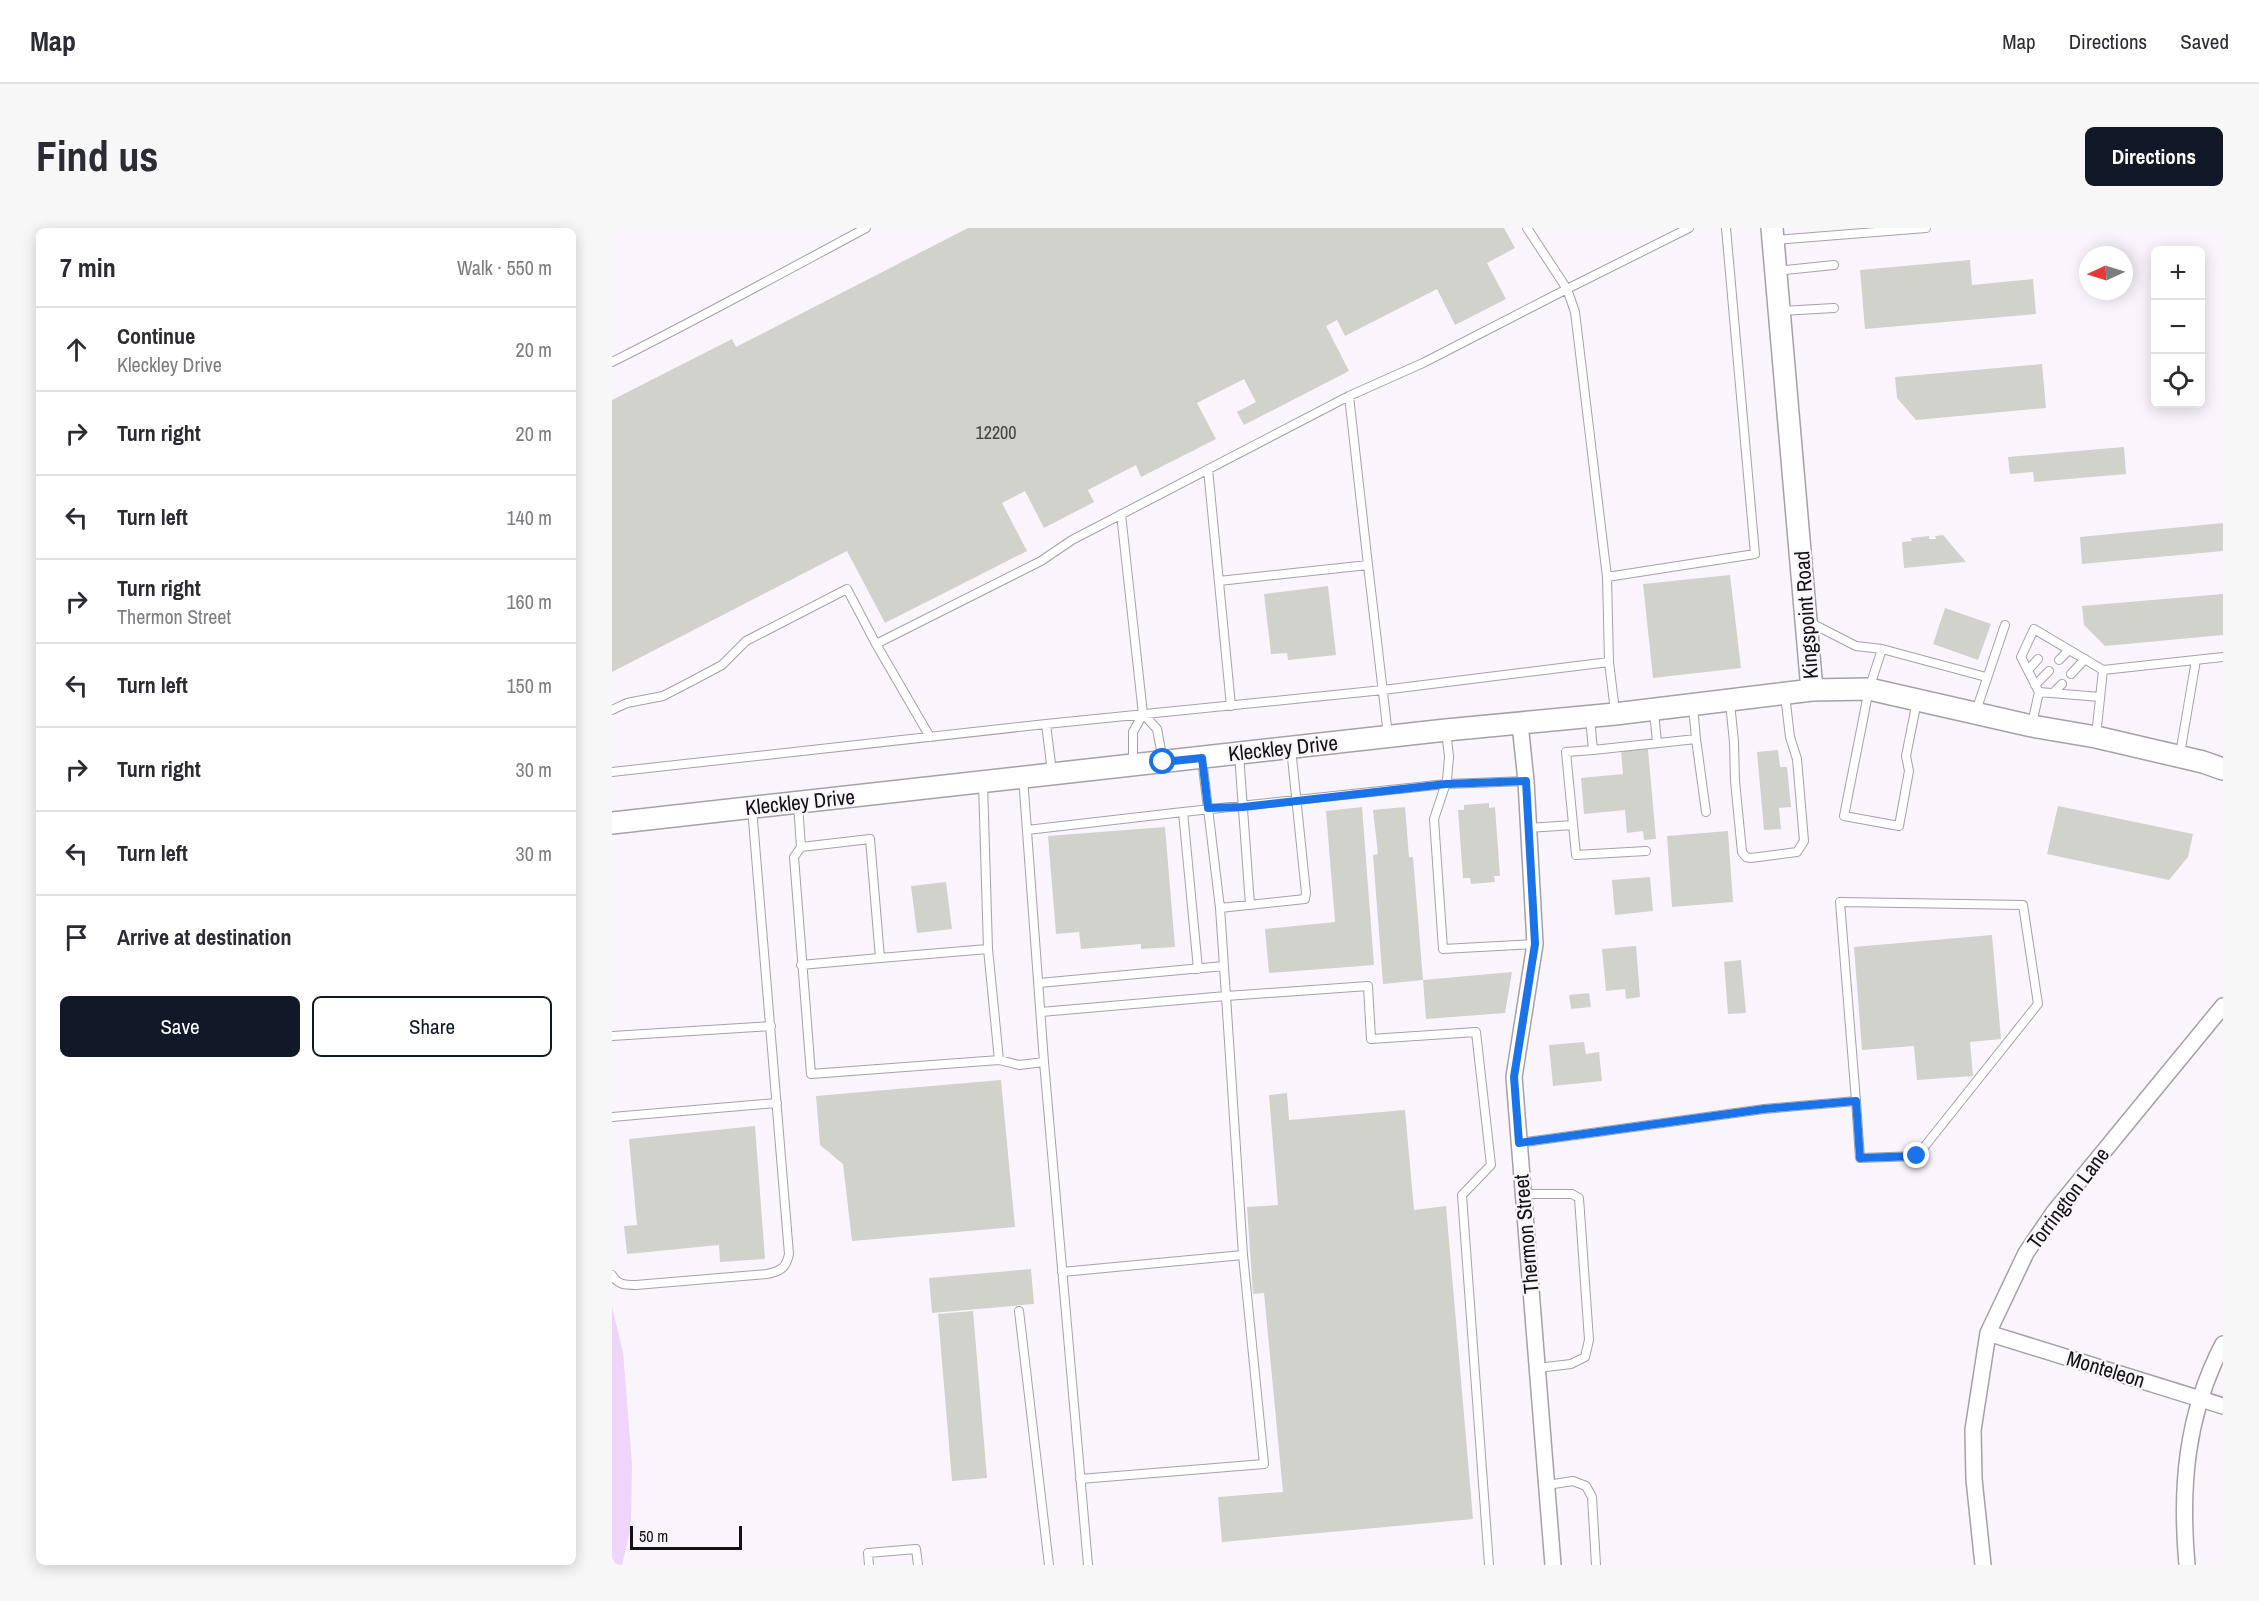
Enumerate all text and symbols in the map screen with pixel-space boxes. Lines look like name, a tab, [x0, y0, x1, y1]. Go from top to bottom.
text: Map	[30, 22, 76, 60]
text: Map	[2002, 27, 2036, 56]
text: Directions	[2069, 27, 2147, 56]
text: Saved	[2180, 27, 2229, 56]
button: Directions	[2085, 127, 2223, 186]
text: Find us	[36, 128, 158, 184]
north arrow	[2079, 246, 2133, 300]
map controls	[2151, 246, 2205, 408]
button: +	[2151, 246, 2205, 300]
text: 7 min	[60, 250, 116, 285]
text: Walk · 550 m	[457, 254, 552, 281]
button: −	[2151, 300, 2205, 354]
text: Continue	[117, 321, 195, 351]
icon: ahead	[60, 333, 93, 366]
text: 20 m	[516, 336, 552, 363]
text: Kleckley Drive	[117, 351, 222, 378]
button: locate	[2151, 354, 2205, 408]
icon: right	[60, 417, 93, 450]
text: Turn right	[117, 418, 201, 448]
text: 20 m	[516, 420, 552, 447]
house number: 12200	[975, 420, 1017, 445]
icon: left	[60, 501, 93, 534]
text: Turn left	[117, 502, 188, 532]
text: 140 m	[506, 504, 552, 531]
street label: Kingspoint Road	[1787, 550, 1825, 680]
text: Turn right	[117, 573, 201, 603]
icon: right	[60, 585, 93, 618]
text: 160 m	[506, 588, 552, 615]
text: Thermon Street	[117, 603, 231, 630]
icon: left	[60, 669, 93, 702]
text: Turn left	[117, 670, 188, 700]
text: 150 m	[506, 672, 552, 699]
street label: Kleckley Drive	[1227, 728, 1339, 768]
route start	[1149, 748, 1175, 774]
icon: right	[60, 753, 93, 786]
text: Turn right	[117, 754, 201, 784]
text: 30 m	[516, 756, 552, 783]
street label: Kleckley Drive	[744, 782, 856, 822]
icon: left	[60, 837, 93, 870]
text: Turn left	[117, 838, 188, 868]
text: 30 m	[516, 840, 552, 867]
icon: arrive	[60, 921, 93, 954]
text: Arrive at destination	[117, 922, 291, 952]
button: Save	[60, 996, 300, 1057]
button: Share	[312, 996, 552, 1057]
street label: Torrington Lane	[2020, 1141, 2116, 1255]
route end	[1903, 1142, 1929, 1168]
street label: Thermon Street	[1506, 1173, 1546, 1295]
street label: Monteleon	[2063, 1343, 2149, 1395]
scale bar	[630, 1523, 742, 1550]
text: 50 m	[639, 1525, 668, 1547]

